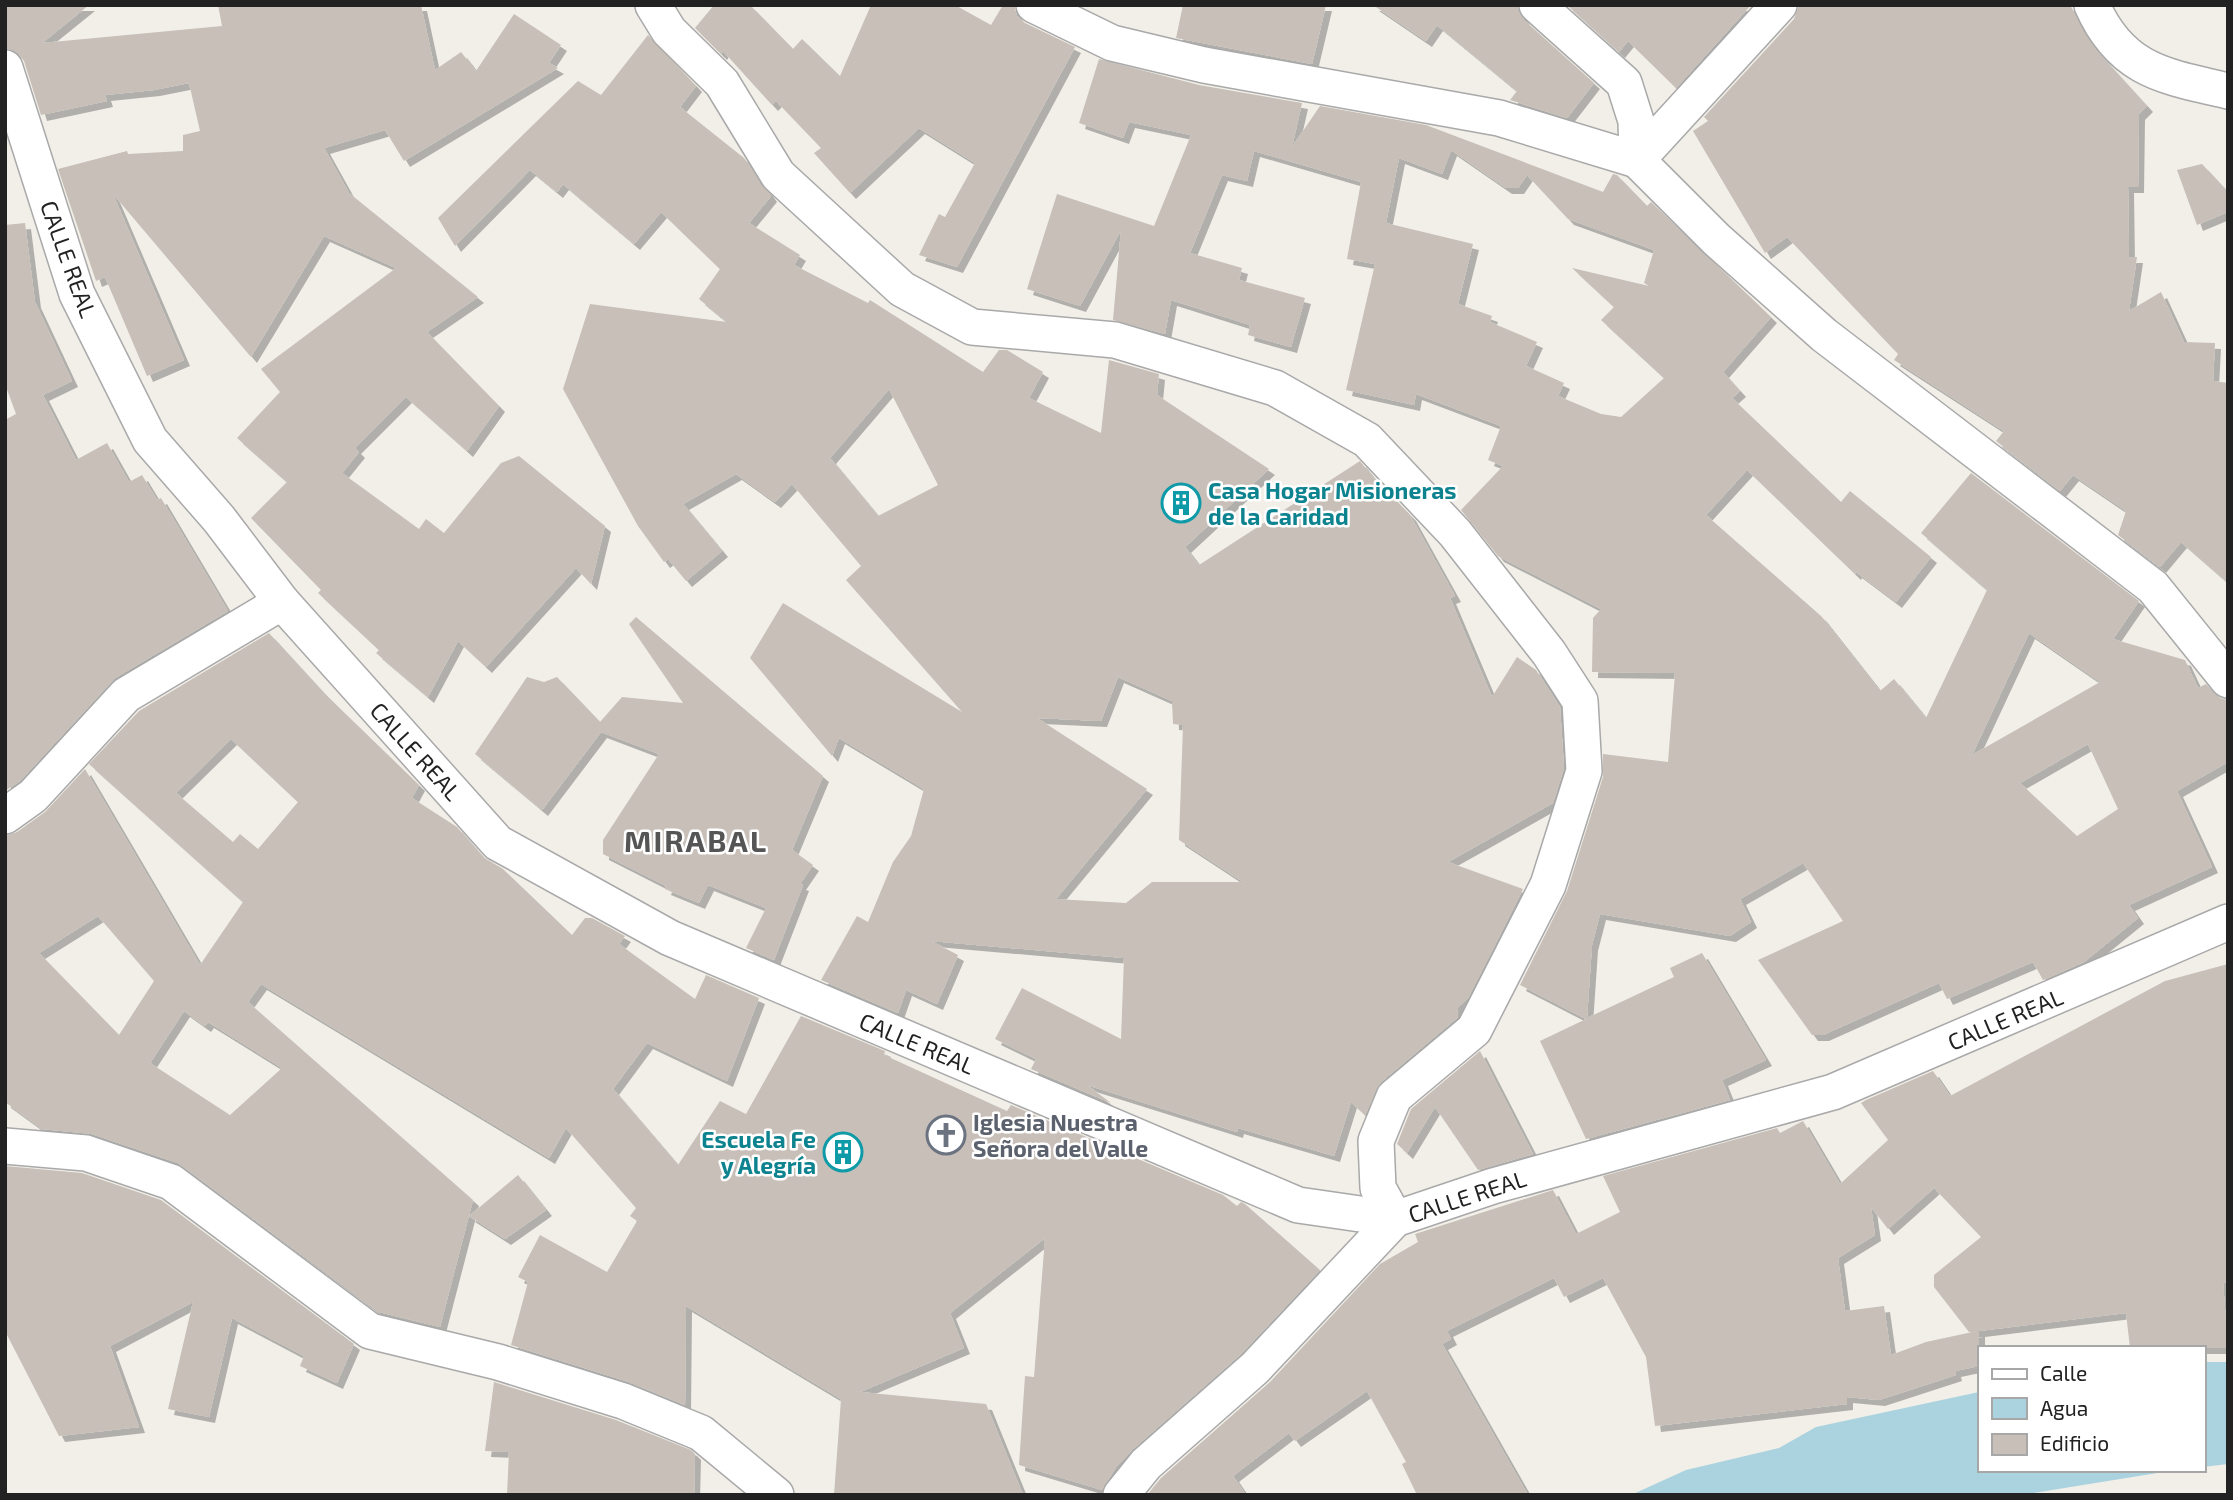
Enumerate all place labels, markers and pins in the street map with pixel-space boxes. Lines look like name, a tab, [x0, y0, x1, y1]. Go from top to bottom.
place label: Casa Hogar Misioneras de la Caridad	[1208, 476, 1457, 530]
building icon: Casa Hogar Misioneras de la Caridad	[1160, 482, 1202, 524]
place label: Iglesia Nuestra Señora del Valle	[973, 1108, 1148, 1162]
church icon: Iglesia Nuestra Señora del Valle	[925, 1114, 967, 1156]
place label: Escuela Fe y Alegría	[701, 1125, 816, 1179]
building icon: Escuela Fe y Alegría	[822, 1131, 864, 1173]

